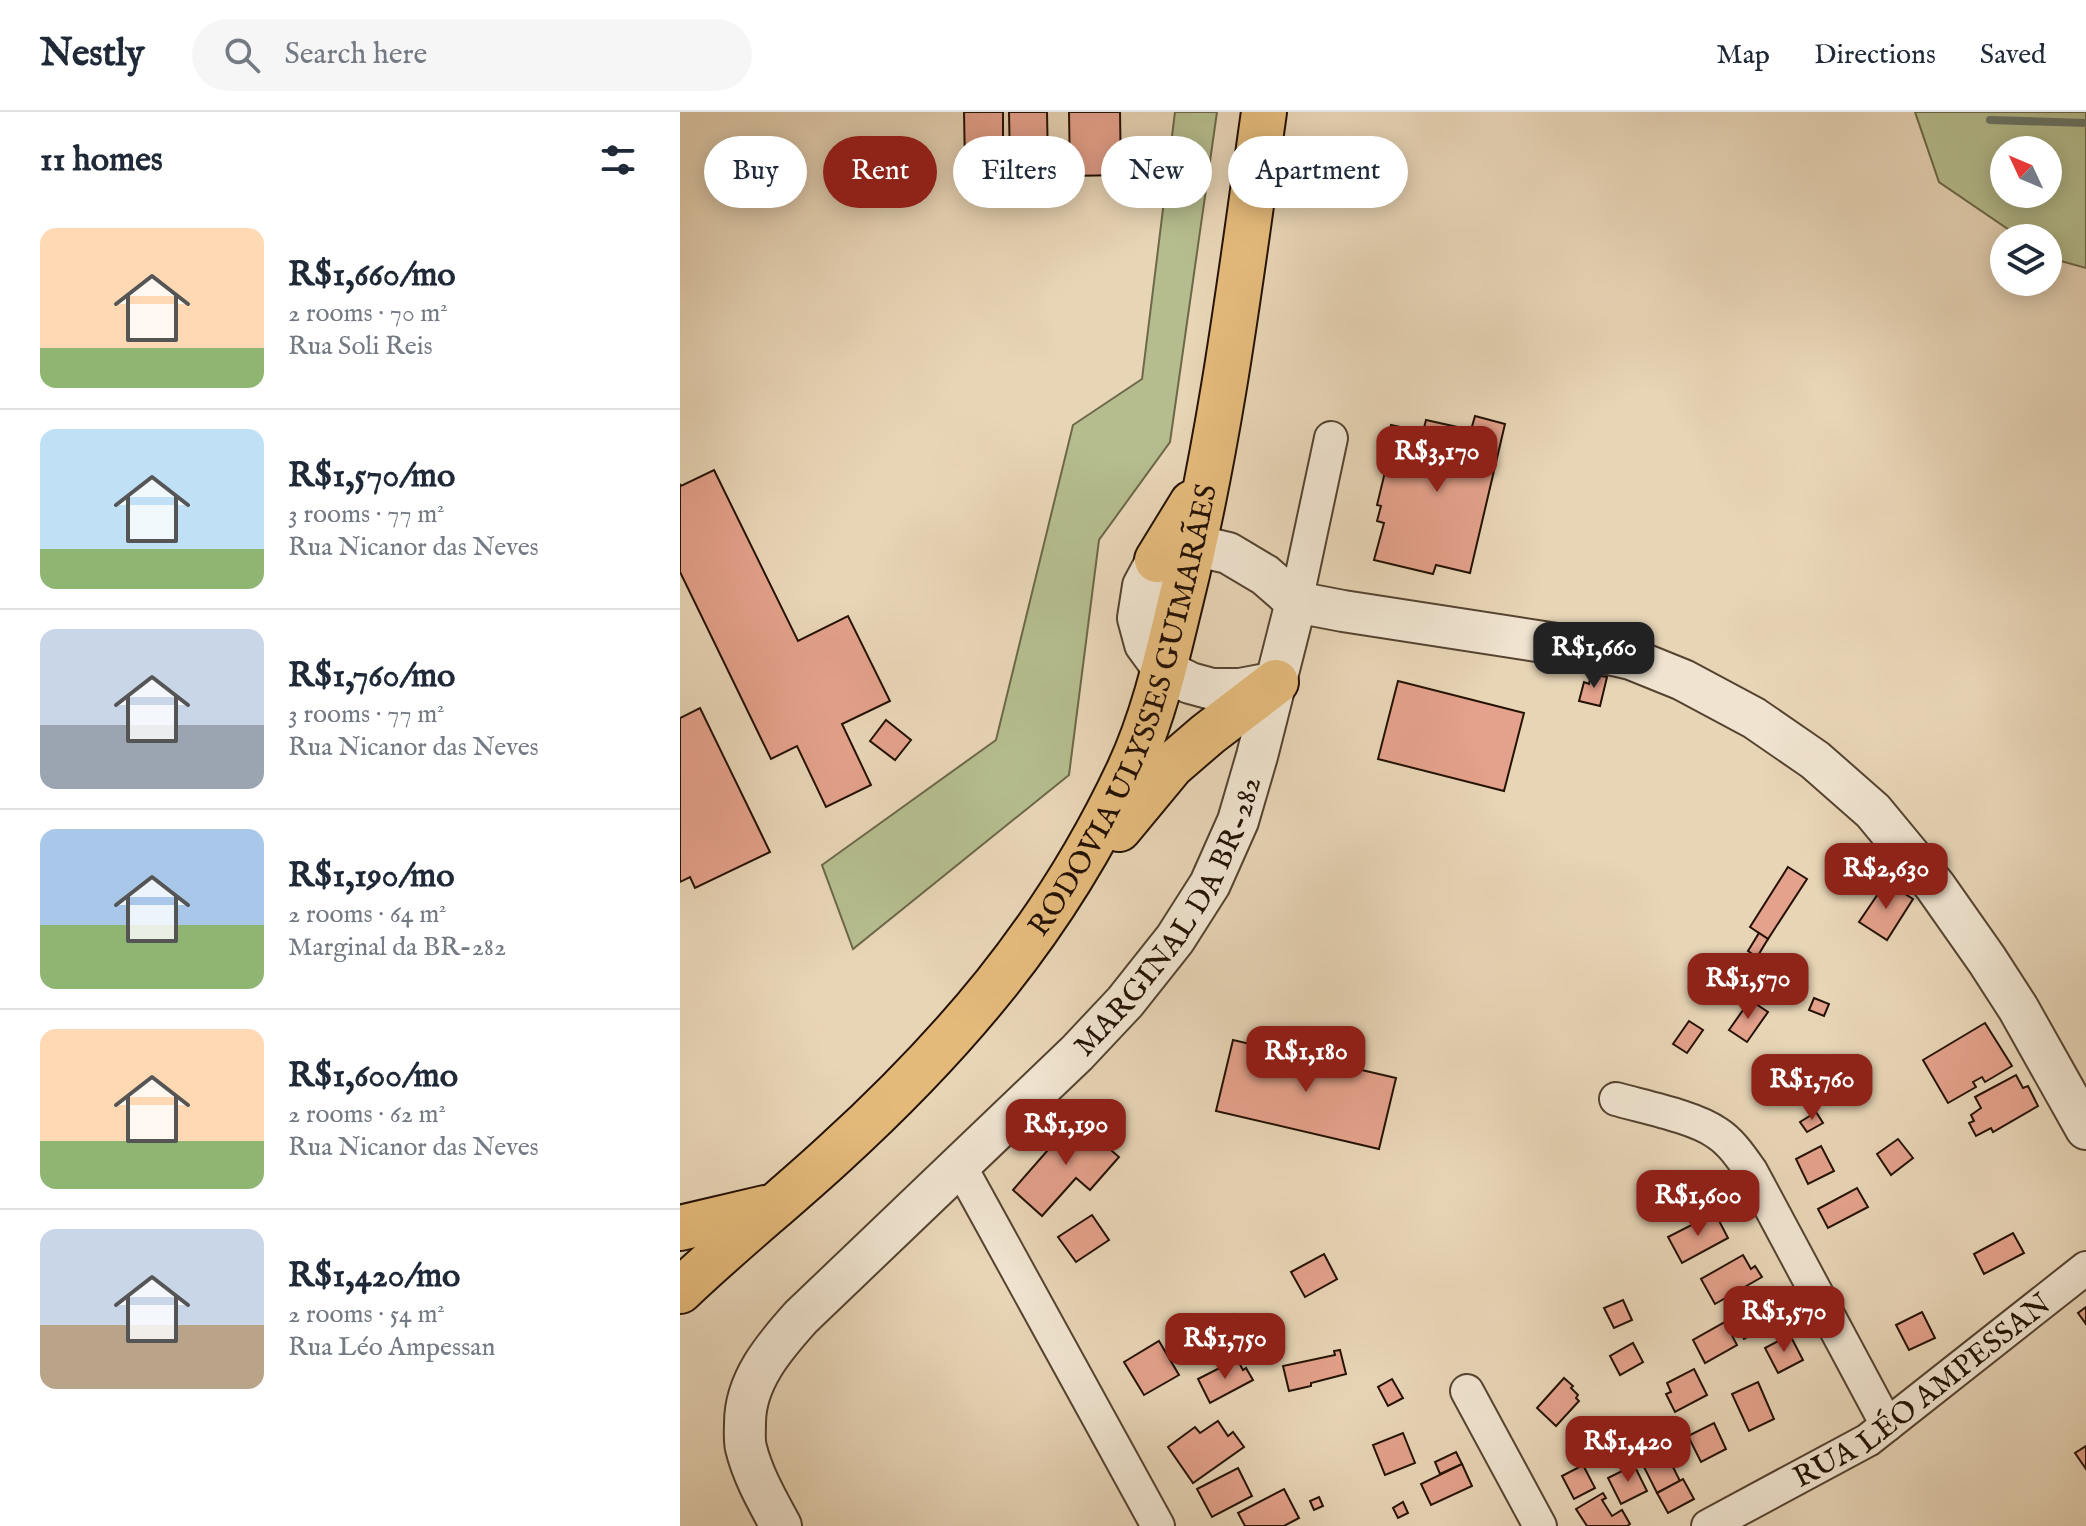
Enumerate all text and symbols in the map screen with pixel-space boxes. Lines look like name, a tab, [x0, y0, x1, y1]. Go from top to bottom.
search box	[192, 19, 752, 91]
text: Nestly	[40, 31, 144, 79]
icon: search	[220, 33, 264, 77]
text: Search here	[284, 36, 427, 74]
text: Map	[1716, 38, 1770, 73]
text: Directions	[1814, 38, 1936, 73]
text: Saved	[1980, 38, 2046, 73]
chip: Buy	[704, 136, 807, 208]
chip: Rent	[823, 136, 937, 208]
chip: Filters	[953, 136, 1085, 208]
chip: New	[1101, 136, 1212, 208]
chip: Apartment	[1228, 136, 1408, 208]
north arrow	[1990, 136, 2062, 208]
map controls	[1990, 136, 2062, 296]
icon: filters	[596, 138, 640, 182]
text: 11 homes	[40, 139, 163, 182]
button: layers	[1990, 224, 2062, 296]
text: R$1,660/mo	[288, 254, 456, 297]
icon: home	[104, 260, 200, 356]
text: 2 rooms · 70 m²	[288, 297, 448, 330]
text: Rua Soli Reis	[288, 330, 433, 363]
pin: R$3,170	[1363, 426, 1511, 494]
text: R$3,170	[1394, 435, 1480, 468]
text: R$1,570/mo	[288, 455, 455, 498]
icon: home	[104, 461, 200, 557]
street label: RODOVIA ULYSSES GUIMARÃES	[1021, 481, 1227, 944]
text: 3 rooms · 77 m²	[288, 498, 445, 531]
text: Rua Nicanor das Neves	[288, 531, 539, 564]
pin: R$1,660	[1520, 622, 1668, 690]
text: R$1,660	[1551, 631, 1637, 664]
text: R$1,760/mo	[288, 655, 455, 698]
icon: home	[104, 661, 200, 757]
text: 3 rooms · 77 m²	[288, 698, 445, 731]
text: Rua Nicanor das Neves	[288, 731, 539, 764]
street label: MARGINAL DA BR-282	[1067, 772, 1271, 1065]
pin: R$2,630	[1812, 843, 1960, 911]
text: R$2,630	[1843, 852, 1929, 885]
text: R$1,190/mo	[288, 855, 455, 898]
icon: home	[104, 861, 200, 957]
text: 2 rooms · 64 m²	[288, 898, 447, 931]
text: Marginal da BR-282	[288, 931, 506, 964]
pin: R$1,570	[1674, 953, 1822, 1021]
text: R$1,570	[1705, 962, 1791, 995]
pin: R$1,180	[1232, 1026, 1380, 1094]
text: R$1,180	[1264, 1035, 1348, 1068]
pin: R$1,760	[1738, 1054, 1886, 1122]
text: R$1,600/mo	[288, 1055, 458, 1098]
icon: home	[104, 1061, 200, 1157]
text: R$1,760	[1769, 1063, 1855, 1096]
text: 2 rooms · 62 m²	[288, 1098, 446, 1131]
pin: R$1,190	[992, 1099, 1140, 1167]
text: R$1,190	[1024, 1108, 1108, 1141]
text: Rua Nicanor das Neves	[288, 1131, 539, 1164]
pin: R$1,600	[1624, 1170, 1772, 1238]
text: R$1,600	[1654, 1179, 1742, 1212]
text: R$1,420/mo	[288, 1255, 460, 1298]
icon: home	[104, 1261, 200, 1357]
pin: R$1,570	[1710, 1286, 1858, 1354]
street label: RUA LÉO AMPESSAN	[1787, 1286, 2059, 1498]
text: R$1,570	[1741, 1295, 1827, 1328]
text: 2 rooms · 54 m²	[288, 1298, 445, 1331]
pin: R$1,750	[1151, 1313, 1299, 1381]
text: R$1,750	[1183, 1322, 1267, 1355]
text: Rua Léo Ampessan	[288, 1331, 495, 1364]
pin: R$1,420	[1554, 1416, 1702, 1484]
text: R$1,420	[1584, 1425, 1673, 1458]

